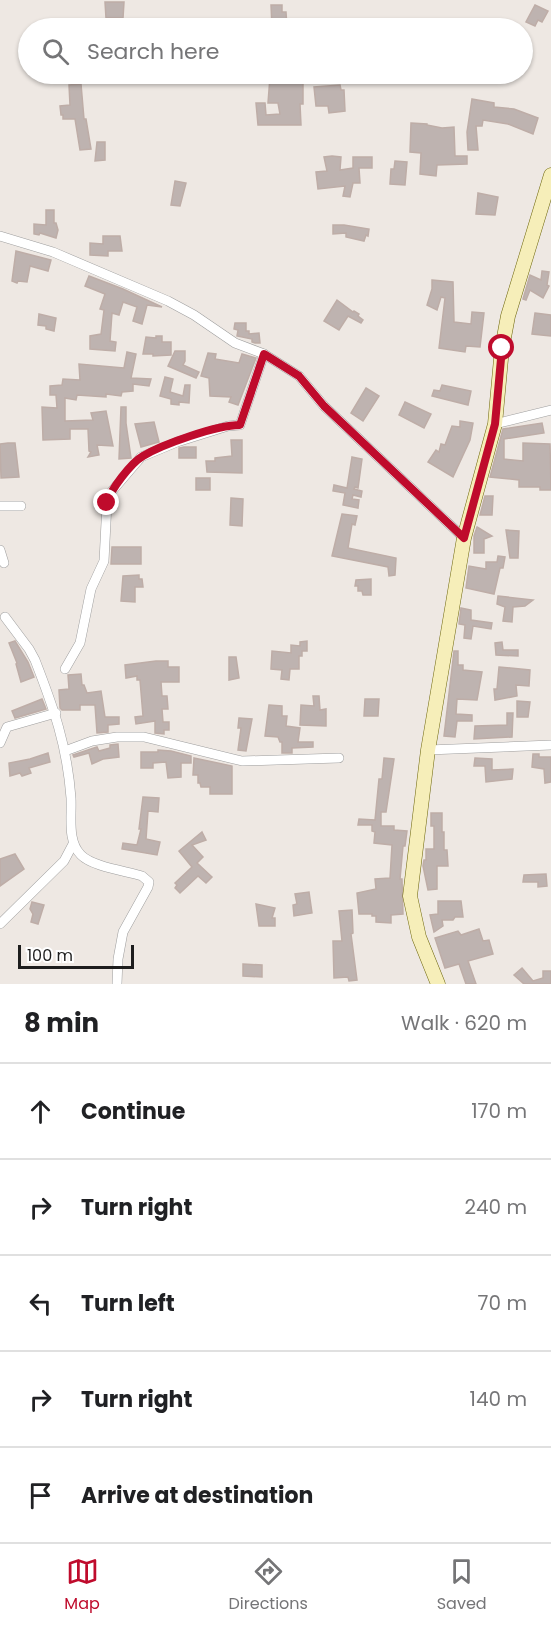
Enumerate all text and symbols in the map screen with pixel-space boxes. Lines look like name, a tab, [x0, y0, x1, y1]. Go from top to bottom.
search box	[18, 18, 533, 84]
icon: search	[39, 35, 72, 68]
text: Search here	[87, 36, 220, 67]
route start	[488, 334, 514, 360]
route end	[93, 489, 119, 515]
scale bar	[18, 942, 134, 970]
text: 100 m	[27, 944, 73, 967]
text: 8 min	[24, 1005, 99, 1041]
text: Walk · 620 m	[401, 1009, 527, 1037]
icon: ahead	[24, 1095, 57, 1128]
text: Continue	[81, 1096, 185, 1127]
text: 170 m	[471, 1097, 527, 1125]
icon: right	[24, 1191, 57, 1224]
text: Turn right	[81, 1192, 192, 1223]
text: 240 m	[464, 1193, 527, 1221]
icon: left	[24, 1287, 57, 1320]
text: Turn left	[81, 1288, 175, 1319]
text: 70 m	[478, 1289, 527, 1317]
icon: right	[24, 1383, 57, 1416]
text: Turn right	[81, 1384, 192, 1415]
text: 140 m	[470, 1385, 527, 1413]
icon: arrive	[24, 1479, 57, 1512]
text: Arrive at destination	[81, 1480, 313, 1511]
tab: Map	[64, 1555, 100, 1616]
tab: Directions	[229, 1555, 308, 1616]
tab: Saved	[437, 1555, 487, 1616]

